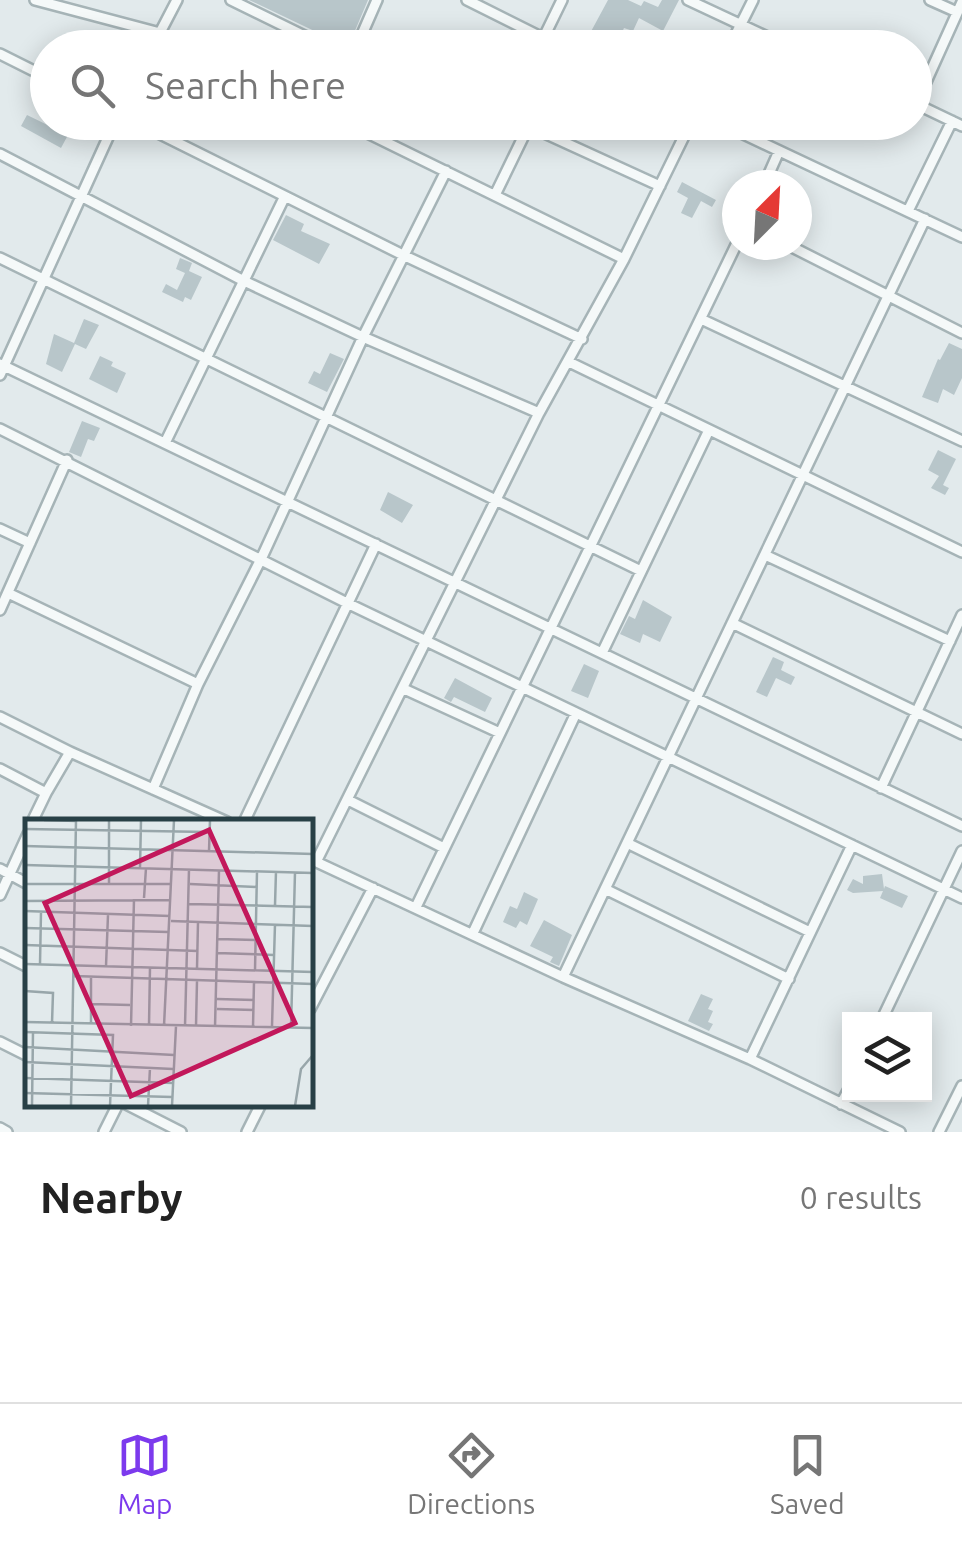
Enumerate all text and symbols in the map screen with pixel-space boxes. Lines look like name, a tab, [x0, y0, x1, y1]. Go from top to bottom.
search box	[30, 30, 932, 140]
icon: search	[65, 58, 120, 113]
text: Search here	[145, 64, 346, 106]
north arrow	[722, 170, 812, 260]
inset map	[25, 819, 312, 1107]
map controls	[842, 1012, 932, 1102]
button: layers	[842, 1012, 932, 1102]
text: Nearby	[40, 1174, 183, 1221]
text: 0 results	[800, 1179, 922, 1215]
tab: Map	[117, 1428, 173, 1519]
tab: Directions	[407, 1428, 535, 1519]
tab: Saved	[770, 1428, 845, 1519]

